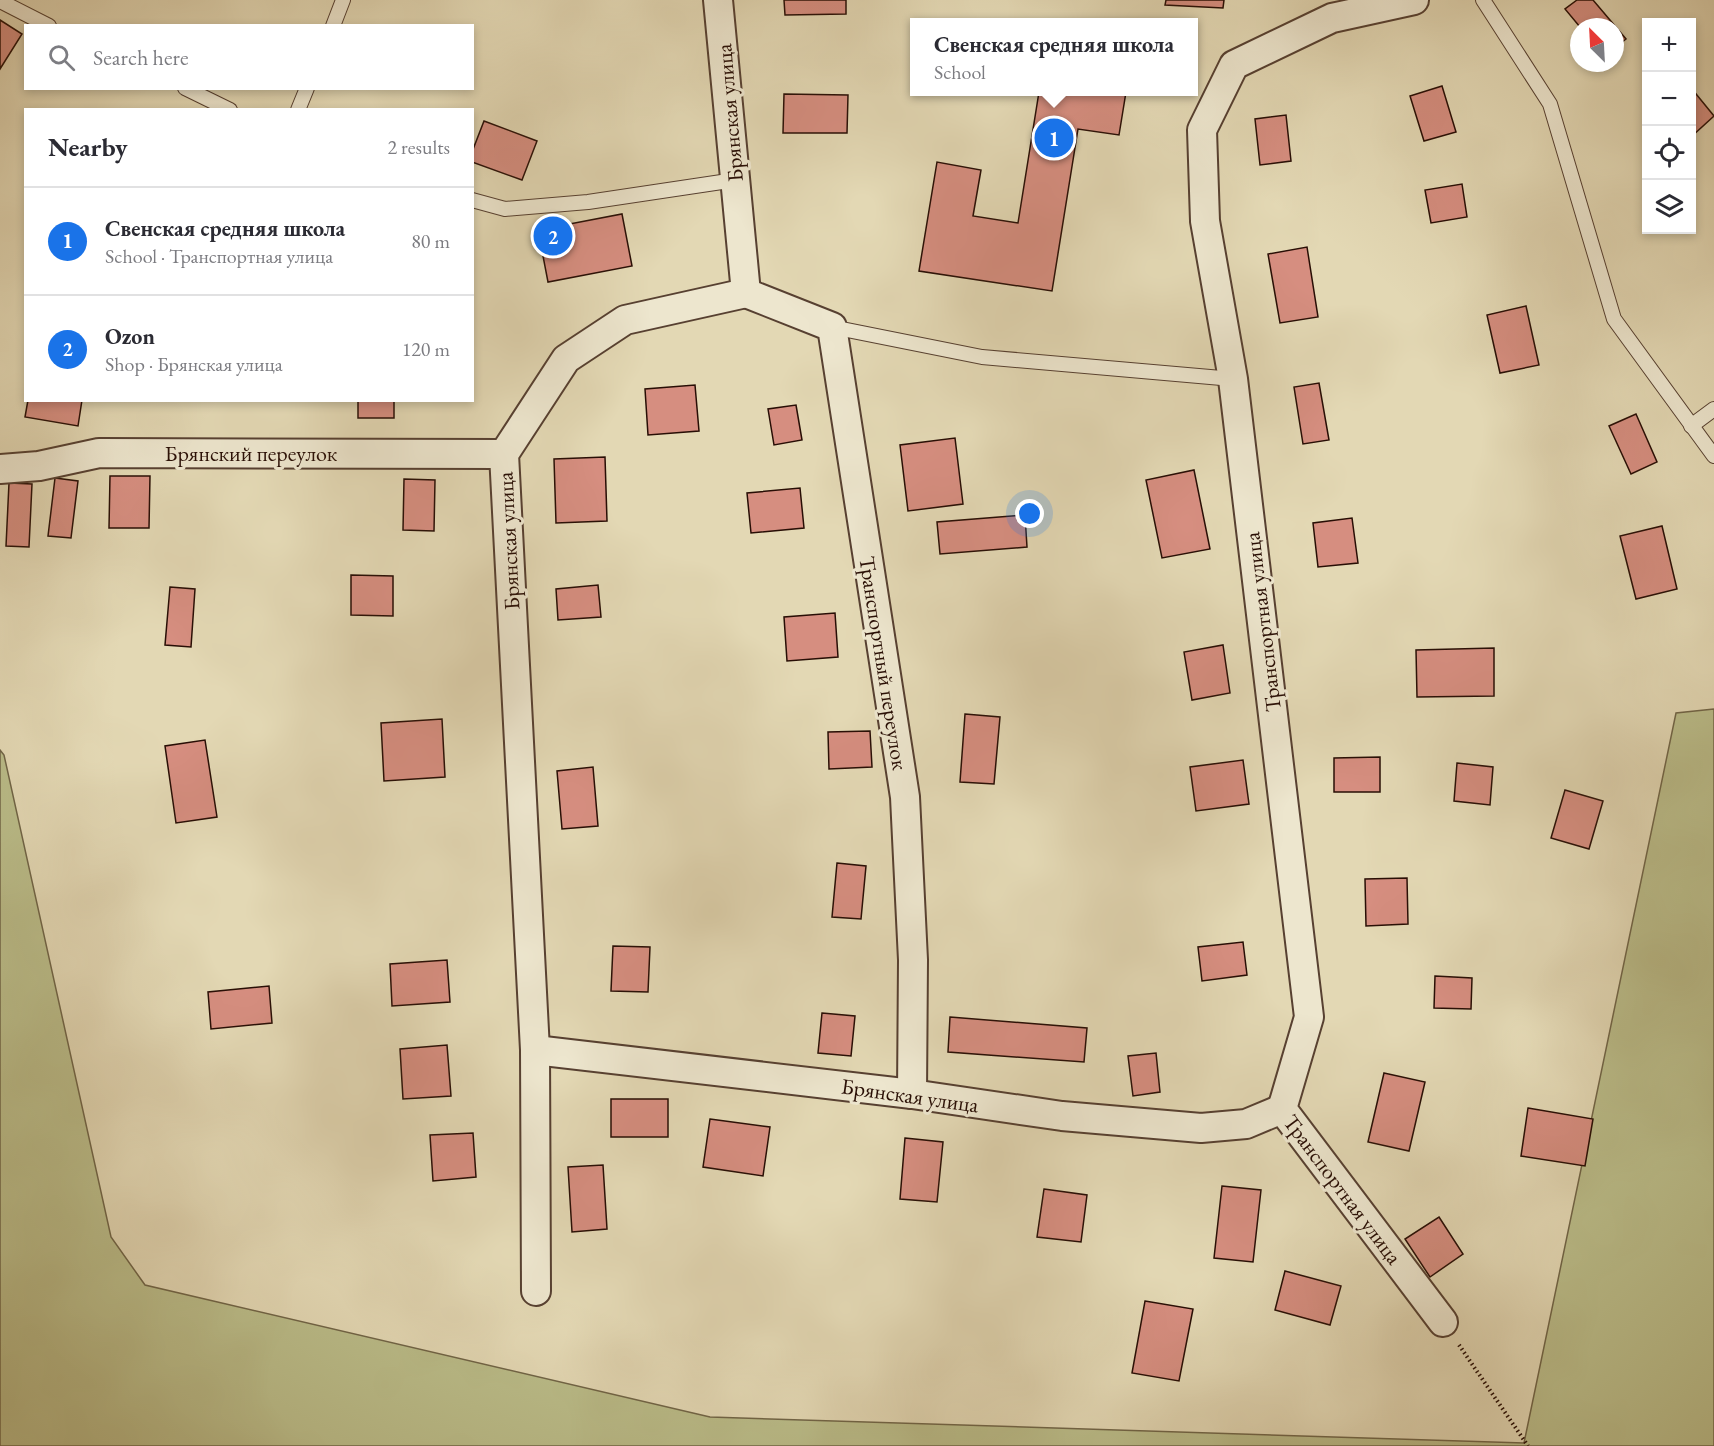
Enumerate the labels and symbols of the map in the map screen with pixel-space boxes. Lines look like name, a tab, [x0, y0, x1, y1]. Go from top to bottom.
north arrow	[1570, 18, 1624, 72]
street label: Брянская улица	[709, 42, 750, 183]
pin: 1	[1034, 116, 1074, 160]
pin: 2	[534, 214, 572, 258]
street label: Брянский переулок	[165, 439, 338, 468]
street label: Брянская улица	[490, 471, 527, 611]
your location	[1015, 499, 1044, 528]
street label: Транспортная улица	[1237, 530, 1288, 713]
street label: Транспортный переулок	[852, 554, 915, 773]
street label: Брянская улица	[839, 1071, 981, 1120]
street label: Транспортная улица	[1277, 1108, 1409, 1270]

